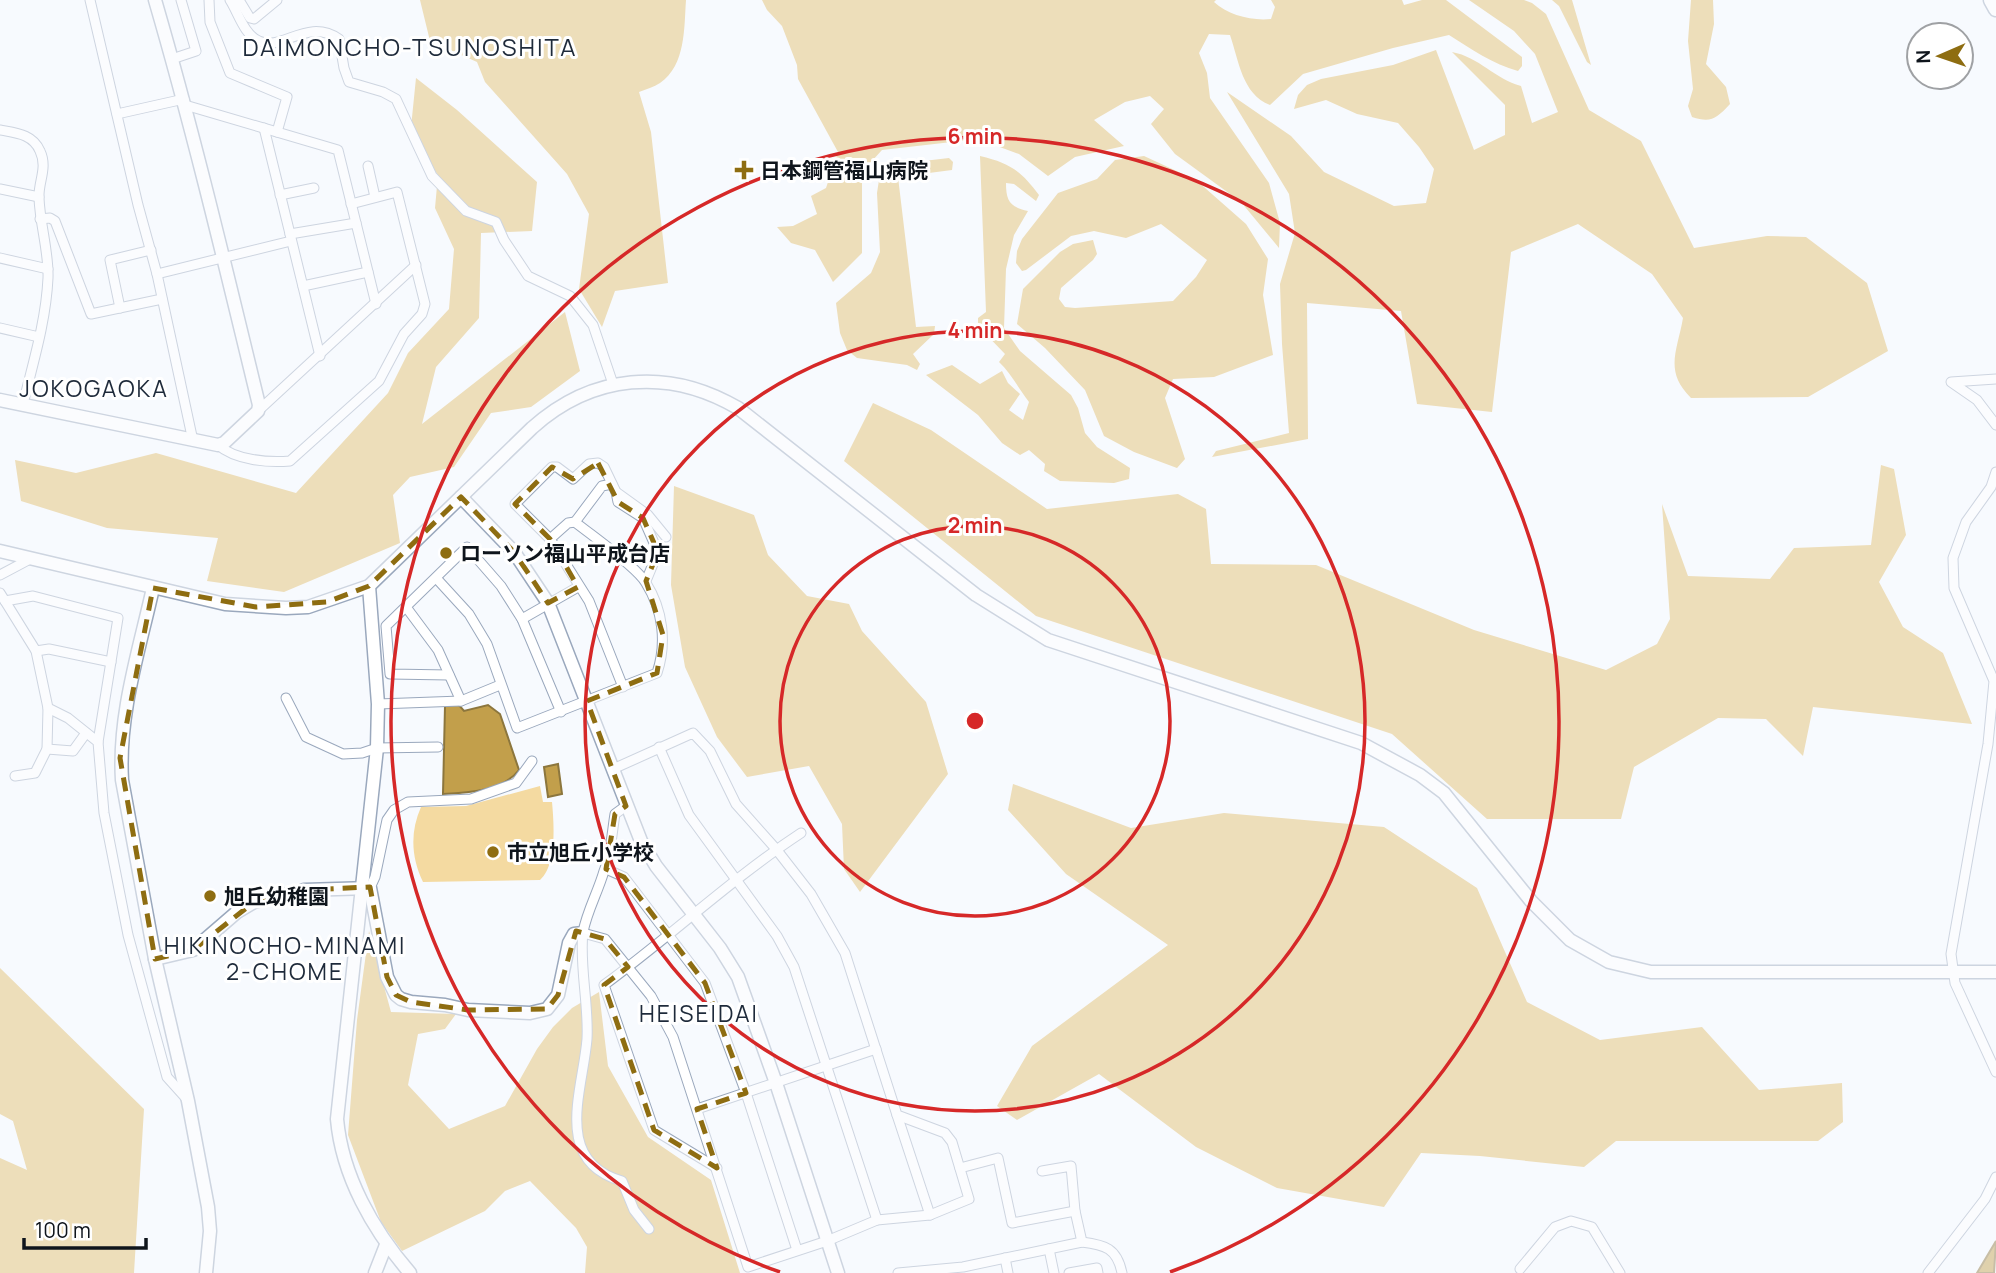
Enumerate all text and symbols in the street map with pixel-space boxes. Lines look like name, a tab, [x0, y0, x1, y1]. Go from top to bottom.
north arrow	[1905, 21, 1975, 91]
district label: DAIMONCHO-TSUNOSHITA	[242, 30, 578, 63]
text: N	[1910, 49, 1936, 64]
text: 6 min	[947, 122, 1003, 150]
place label: 日本鋼管福山病院	[760, 156, 928, 184]
marker: 日本鋼管福山病院	[734, 160, 754, 180]
text: 4 min	[948, 316, 1002, 344]
district label: JOKOGAOKA	[19, 372, 169, 404]
text: 2 min	[948, 511, 1002, 539]
place label: ローソン福山平成台店	[460, 539, 670, 567]
marker: ローソン福山平成台店	[438, 545, 454, 561]
centre of rings	[963, 709, 987, 733]
place label: 市立旭丘小学校	[507, 838, 654, 866]
marker: 市立旭丘小学校	[485, 844, 501, 860]
place label: 旭丘幼稚園	[224, 882, 329, 910]
marker: 旭丘幼稚園	[202, 888, 218, 904]
district label: HIKINOCHO-MINAMI 2-CHOME	[164, 929, 406, 987]
district label: HEISEIDAI	[639, 997, 759, 1029]
scale bar	[24, 1206, 147, 1250]
text: 100 m	[35, 1216, 91, 1244]

